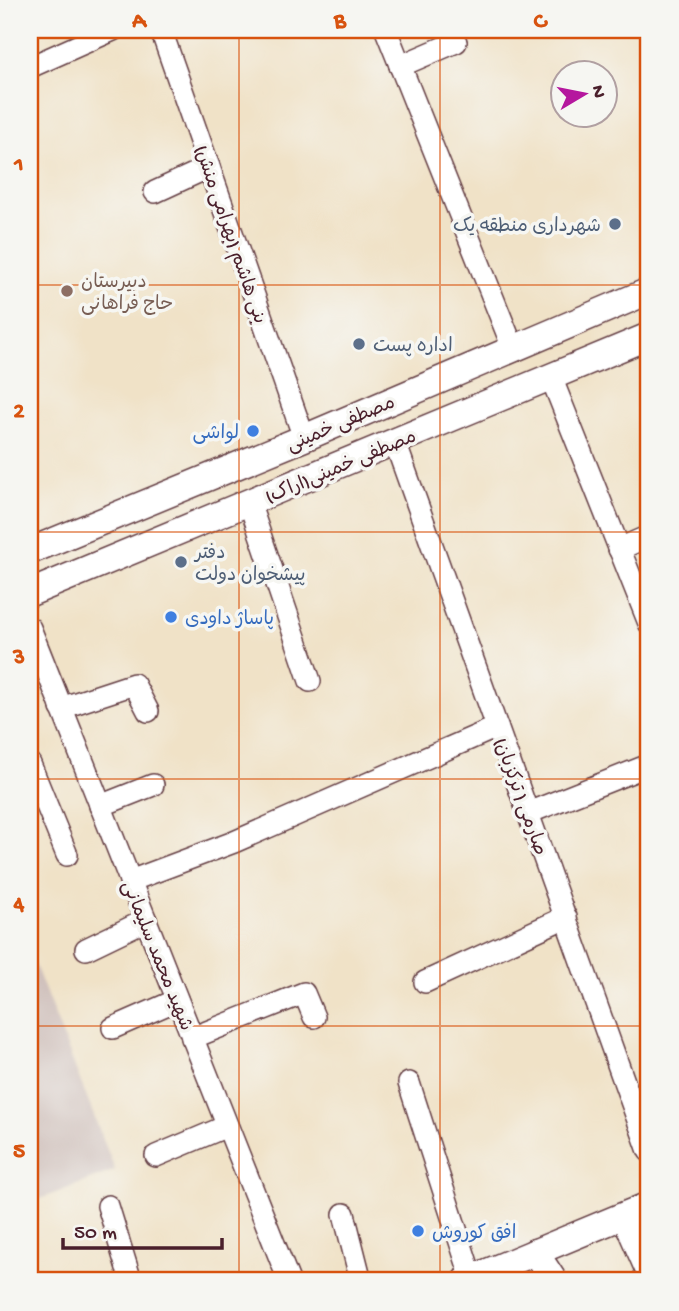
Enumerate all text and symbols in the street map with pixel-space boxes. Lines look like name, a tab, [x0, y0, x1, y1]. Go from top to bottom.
text: A	[131, 9, 147, 36]
text: B	[333, 9, 347, 36]
text: C	[534, 9, 549, 36]
north arrow	[550, 60, 620, 130]
text: N	[585, 84, 610, 100]
street label: بنی هاشم (بهرامی منش)	[187, 143, 270, 327]
text: 1	[13, 152, 24, 179]
place label: شهرداری منطقه یک	[453, 216, 601, 239]
marker: شهرداری منطقه یک	[607, 216, 623, 232]
place label: دبیرستان حاج فراهانی	[81, 272, 173, 317]
marker: دبیرستان حاج فراهانی	[59, 283, 75, 299]
marker: اداره پست	[351, 336, 367, 352]
place label: اداره پست	[373, 336, 453, 359]
street label: مصطفی خمینی	[284, 392, 399, 458]
text: 2	[13, 399, 25, 426]
place label: لواشی	[193, 423, 239, 446]
marker: لواشی	[245, 423, 261, 439]
street label: مصطفی خمینی(اراک)	[262, 426, 420, 510]
place label: دفتر پیشخوان دولت	[193, 543, 306, 588]
marker: دفتر پیشخوان دولت	[173, 554, 189, 570]
marker: پاساژ داودی	[163, 609, 179, 625]
place label: پاساژ داودی	[185, 609, 274, 632]
text: 3	[12, 645, 25, 672]
street label: صارمی ( ترکزبان)	[487, 735, 551, 859]
street label: شهید محمد سلیمانی	[115, 878, 196, 1035]
text: 4	[13, 892, 25, 919]
text: 5	[13, 1139, 25, 1166]
scale bar	[63, 1206, 222, 1250]
text: 50 m	[74, 1222, 117, 1247]
marker: افق کوروش	[410, 1223, 426, 1239]
place label: افق کوروش	[432, 1223, 516, 1246]

